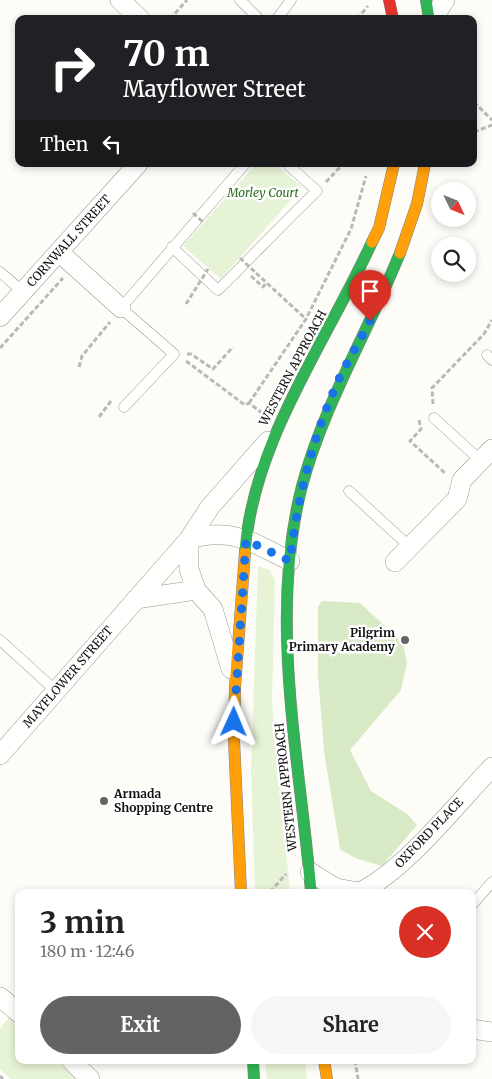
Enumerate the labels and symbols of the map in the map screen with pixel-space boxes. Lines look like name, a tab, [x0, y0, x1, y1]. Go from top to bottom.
north arrow	[431, 182, 476, 228]
park label: Morley Court	[226, 185, 300, 200]
street label: CORNWALL STREET	[23, 191, 114, 290]
pin	[349, 270, 391, 321]
street label: WESTERN APPROACH	[255, 307, 330, 429]
street label: MAYFLOWER STREET	[20, 622, 116, 730]
place label: Pilgrim Primary Academy	[289, 625, 396, 654]
marker: Pilgrim Primary Academy	[399, 634, 411, 646]
position arrow	[207, 695, 259, 747]
street label: WESTERN APPROACH	[271, 722, 300, 853]
place label: Armada Shopping Centre	[113, 786, 213, 815]
street label: OXFORD PLACE	[391, 794, 466, 871]
marker: Armada Shopping Centre	[98, 795, 110, 807]

